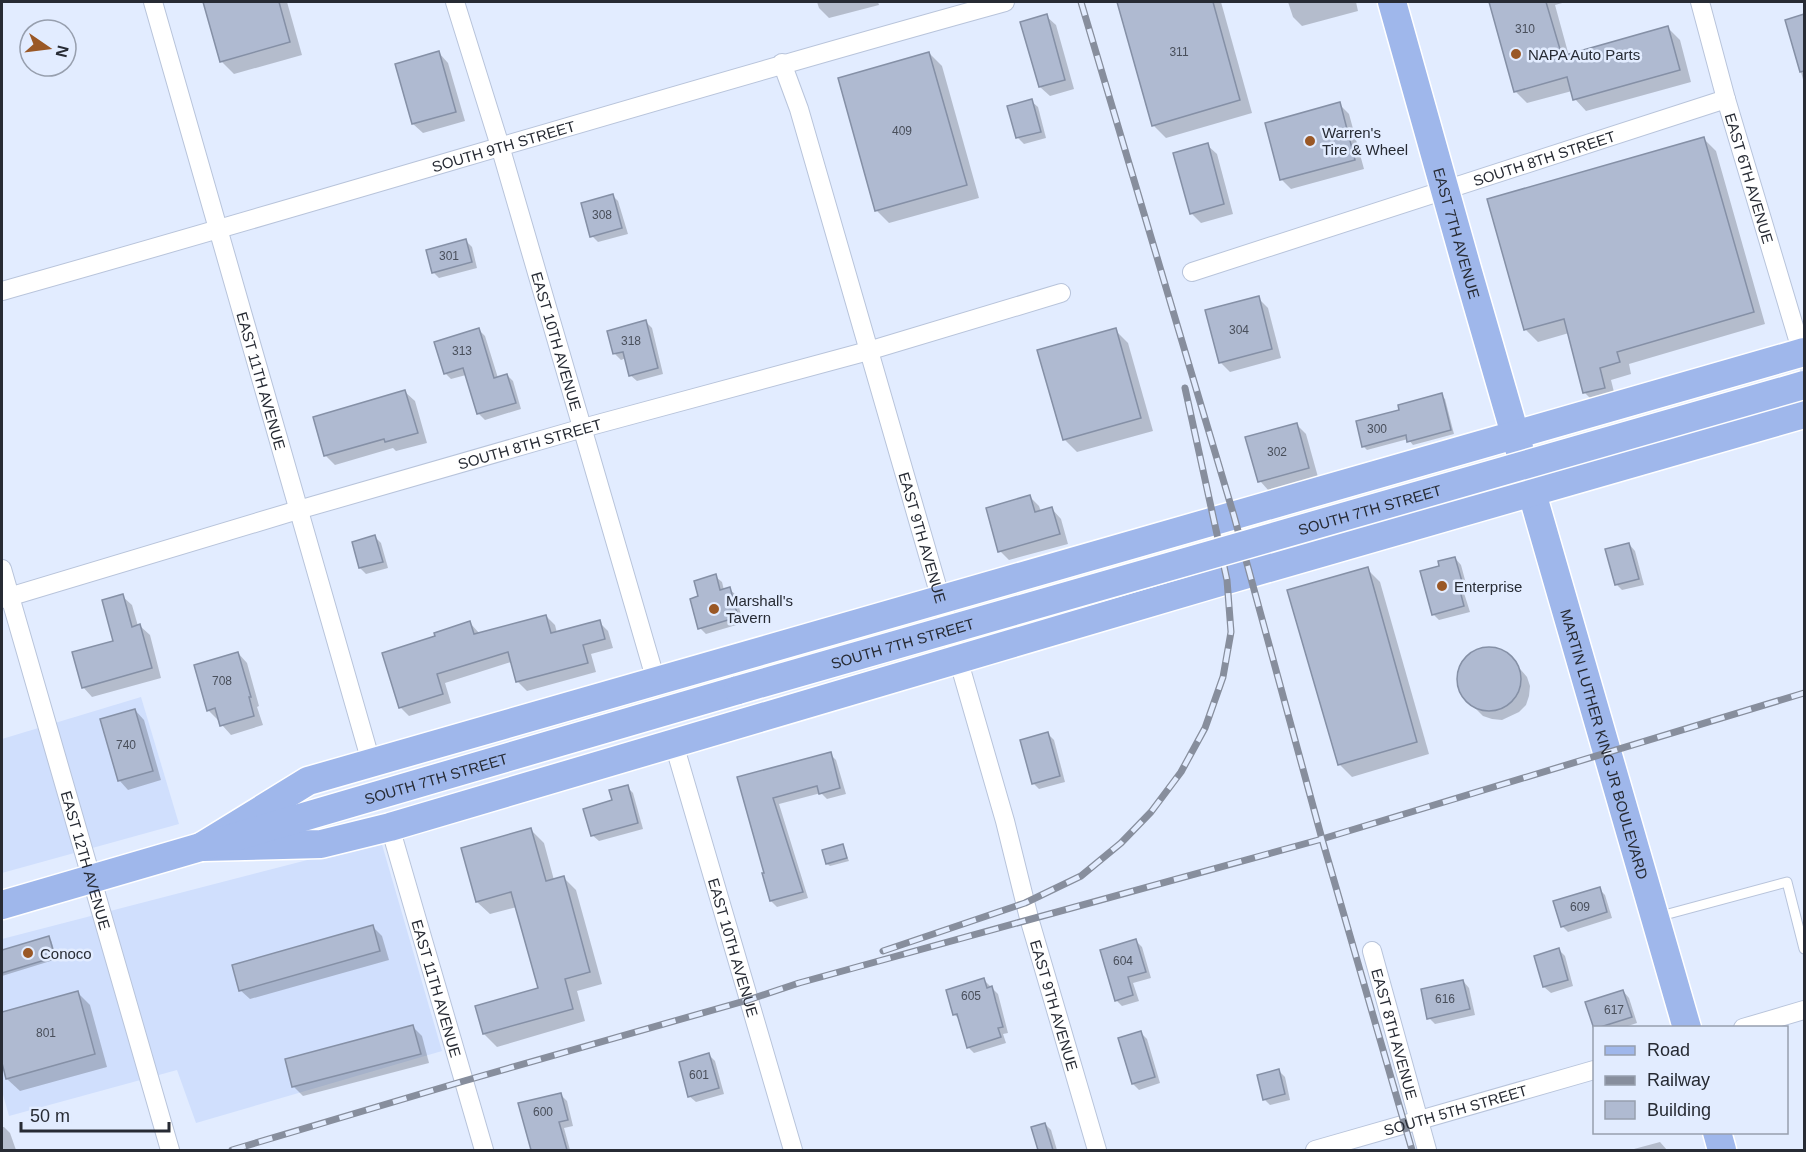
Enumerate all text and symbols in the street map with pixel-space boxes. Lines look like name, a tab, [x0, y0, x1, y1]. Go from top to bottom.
north arrow	[18, 18, 78, 78]
house number: 310	[1515, 22, 1535, 36]
text: N	[52, 44, 72, 59]
house number: 311	[1169, 45, 1189, 59]
place label: NAPA Auto Parts	[1528, 46, 1640, 63]
marker: NAPA Auto Parts	[1509, 47, 1523, 61]
street label: EAST 6TH AVENUE	[1722, 111, 1777, 245]
street label: SOUTH 9TH STREET	[430, 117, 577, 175]
house number: 409	[892, 124, 912, 138]
place label: Warren's Tire & Wheel	[1322, 124, 1408, 158]
street label: SOUTH 8TH STREET	[1471, 127, 1617, 189]
marker: Warren's Tire & Wheel	[1303, 134, 1317, 148]
street label: EAST 7TH AVENUE	[1430, 166, 1484, 301]
house number: 308	[592, 208, 612, 222]
house number: 301	[439, 249, 459, 263]
street label: EAST 10TH AVENUE	[529, 270, 585, 412]
street label: EAST 11TH AVENUE	[234, 310, 289, 452]
house number: 304	[1229, 323, 1249, 337]
house number: 318	[621, 334, 641, 348]
house number: 313	[452, 344, 472, 358]
street label: SOUTH 8TH STREET	[456, 415, 603, 472]
house number: 300	[1367, 422, 1387, 436]
house number: 302	[1267, 445, 1287, 459]
street label: EAST 9TH AVENUE	[896, 470, 950, 605]
street label: SOUTH 7TH STREET	[1296, 481, 1443, 538]
place label: Enterprise	[1454, 578, 1522, 595]
marker: Enterprise	[1435, 579, 1449, 593]
place label: Marshall's Tavern	[726, 592, 793, 626]
marker: Marshall's Tavern	[707, 602, 721, 616]
street label: MARTIN LUTHER KING JR BOULEVARD	[1558, 607, 1652, 881]
street label: SOUTH 7TH STREET	[829, 614, 976, 672]
house number: 708	[212, 674, 232, 688]
house number: 740	[116, 738, 136, 752]
street label: SOUTH 7TH STREET	[362, 749, 510, 807]
street label: EAST 12TH AVENUE	[58, 789, 114, 932]
street label: EAST 10TH AVENUE	[705, 876, 762, 1019]
house number: 609	[1570, 900, 1590, 914]
street label: EAST 11TH AVENUE	[409, 917, 465, 1059]
street label: EAST 9TH AVENUE	[1027, 938, 1082, 1073]
place label: Conoco	[40, 945, 92, 962]
marker: Conoco	[21, 946, 35, 960]
house number: 604	[1113, 954, 1133, 968]
street label: EAST 8TH AVENUE	[1369, 966, 1421, 1101]
house number: 605	[961, 989, 981, 1003]
house number: 616	[1435, 992, 1455, 1006]
house number: 617	[1604, 1003, 1624, 1017]
house number: 801	[36, 1026, 56, 1040]
legend	[1593, 1026, 1788, 1134]
text: Road	[1647, 1040, 1690, 1060]
house number: 601	[689, 1068, 709, 1082]
text: Railway	[1647, 1070, 1710, 1090]
street label: SOUTH 5TH STREET	[1382, 1081, 1529, 1138]
scale bar	[21, 1095, 170, 1133]
text: Building	[1647, 1100, 1711, 1120]
house number: 600	[533, 1105, 553, 1119]
text: 50 m	[30, 1106, 70, 1126]

